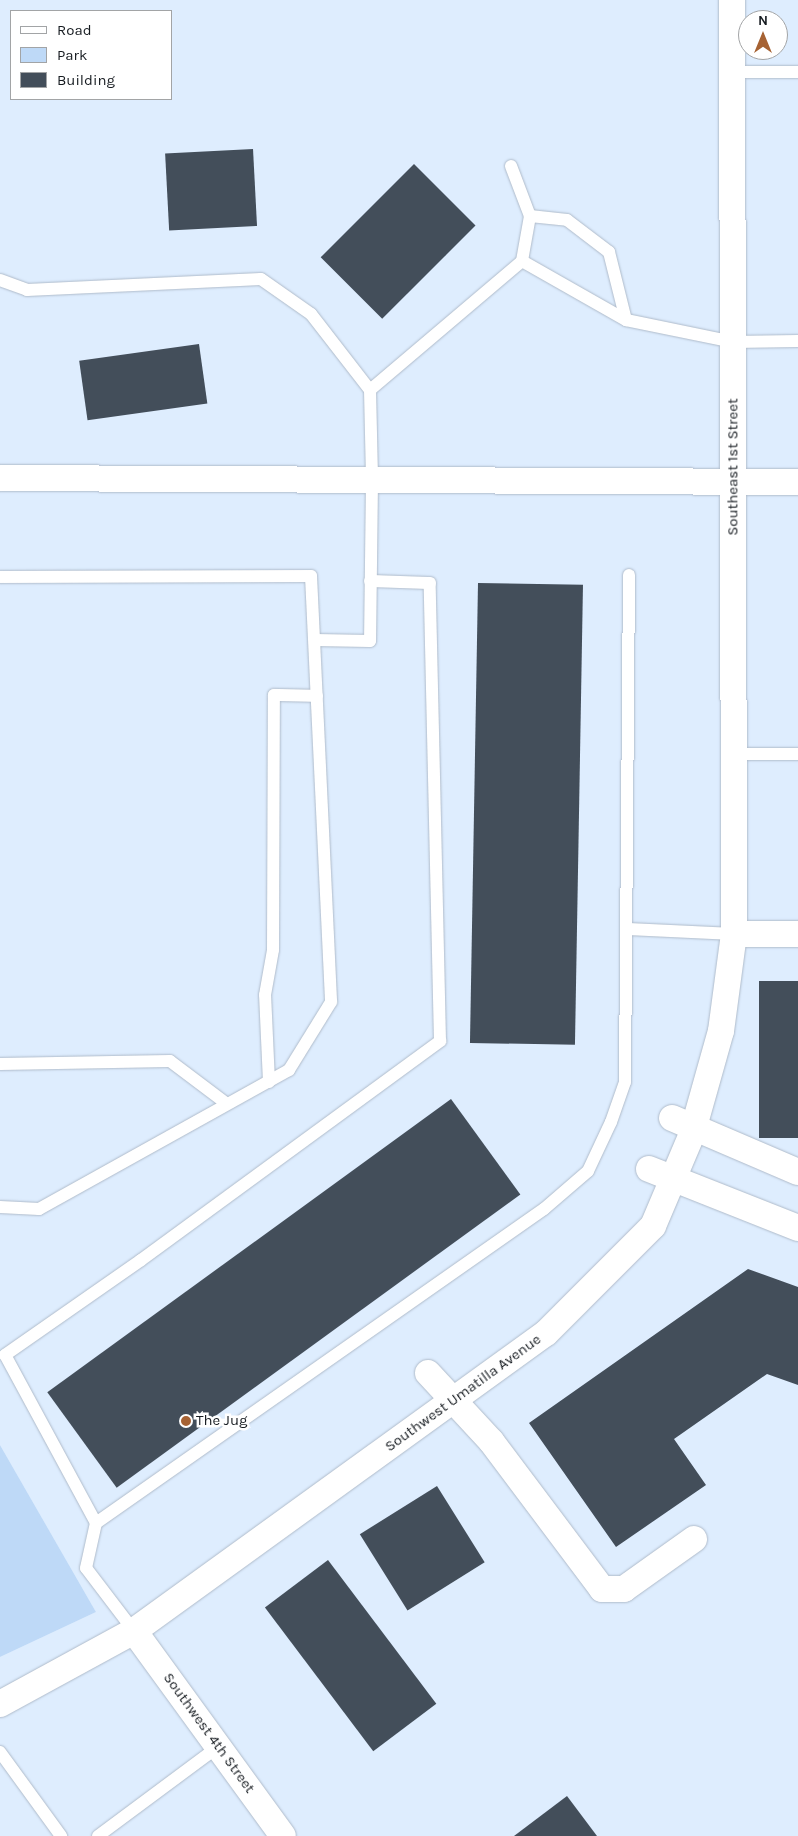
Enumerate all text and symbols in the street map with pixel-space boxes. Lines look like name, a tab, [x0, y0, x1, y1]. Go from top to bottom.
legend	[10, 10, 172, 100]
north arrow	[738, 10, 788, 60]
text: N	[758, 12, 768, 29]
text: Road	[57, 21, 92, 39]
text: Park	[57, 46, 87, 64]
text: Building	[57, 71, 115, 89]
street label: Southeast 1st Street	[724, 398, 742, 536]
street label: Southwest Umatilla Avenue	[381, 1330, 545, 1456]
place label: The Jug	[196, 1412, 247, 1430]
marker: The Jug	[180, 1415, 192, 1427]
street label: Southwest 4th Street	[159, 1669, 259, 1797]

